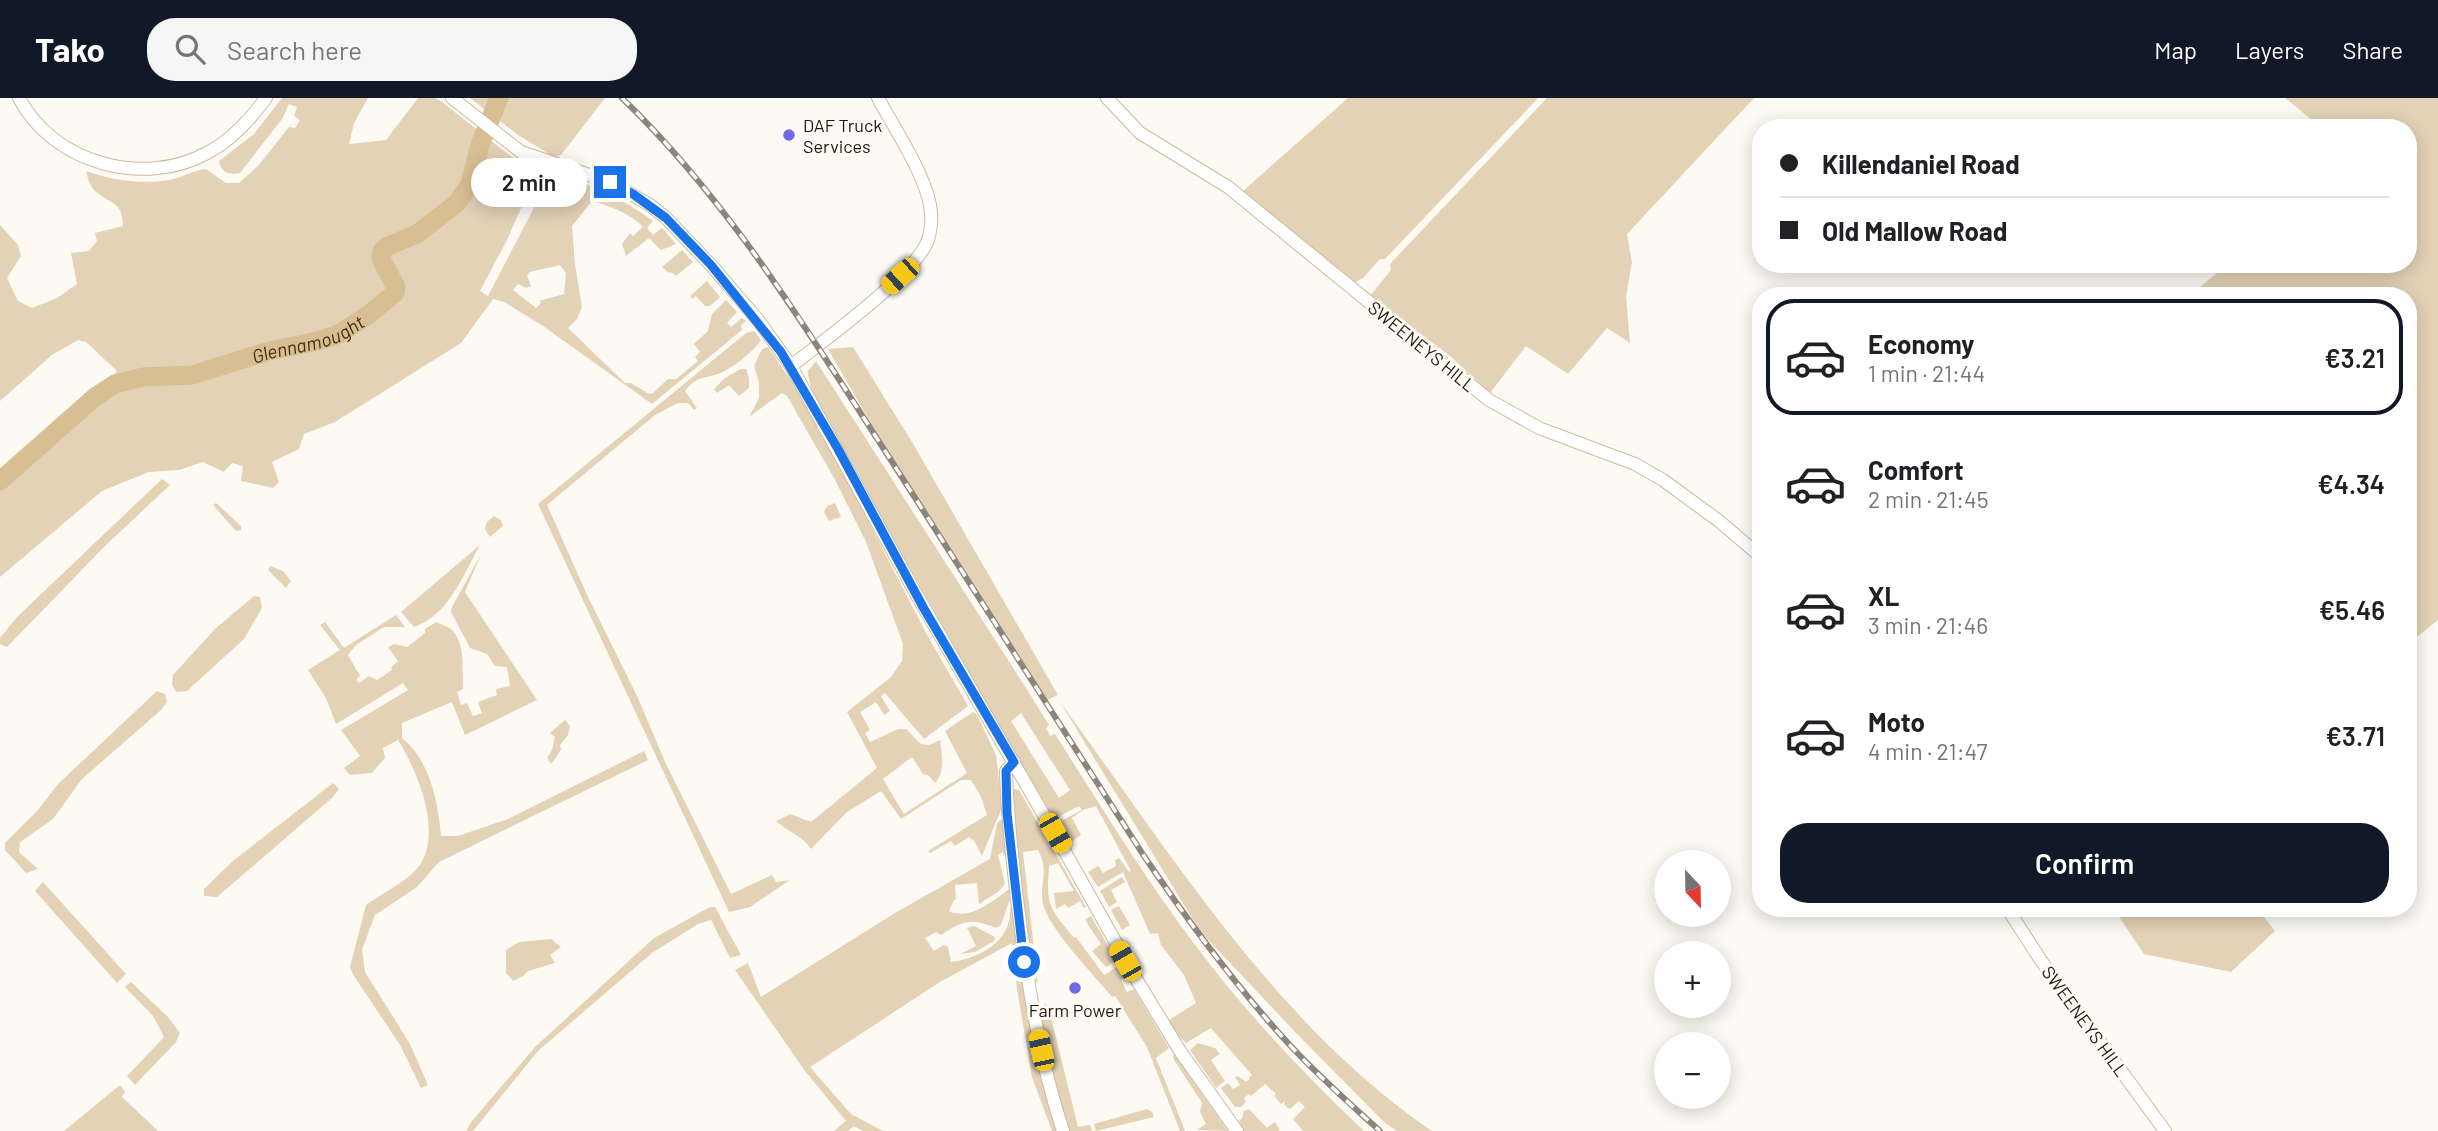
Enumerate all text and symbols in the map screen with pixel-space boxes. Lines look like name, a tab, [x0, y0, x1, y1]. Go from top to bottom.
search box	[147, 18, 637, 81]
text: Tako	[35, 29, 105, 69]
icon: search	[171, 30, 209, 68]
text: Search here	[227, 34, 362, 65]
text: Map	[2154, 35, 2197, 64]
text: Layers	[2235, 35, 2304, 64]
text: Share	[2342, 35, 2403, 64]
place label: DAF Truck Services	[803, 114, 882, 157]
marker: DAF Truck Services	[781, 127, 797, 143]
text: Killendaniel Road	[1822, 148, 2020, 179]
callout: 2 min	[470, 158, 586, 206]
route end	[594, 166, 626, 198]
text: 2 min	[502, 168, 556, 196]
text: Old Mallow Road	[1822, 215, 2007, 246]
car	[878, 254, 923, 298]
street label: SWEENEYS HILL	[1364, 296, 1480, 396]
water label: Glennamought	[249, 309, 368, 367]
icon: car	[1784, 326, 1847, 389]
text: Economy	[1868, 328, 1974, 359]
text: €3.21	[2324, 342, 2385, 373]
text: 1 min · 21:44	[1868, 359, 1985, 387]
icon: car	[1784, 452, 1847, 515]
text: Comfort	[1868, 454, 1964, 485]
text: €4.34	[2317, 468, 2385, 499]
text: 2 min · 21:45	[1868, 485, 1989, 513]
icon: car	[1784, 578, 1847, 641]
text: XL	[1868, 580, 1899, 611]
text: €5.46	[2319, 594, 2385, 625]
text: 3 min · 21:46	[1868, 611, 1988, 639]
icon: car	[1784, 704, 1847, 767]
text: Moto	[1868, 706, 1925, 737]
text: €3.71	[2326, 720, 2385, 751]
text: 4 min · 21:47	[1868, 737, 1987, 765]
car	[1036, 810, 1075, 856]
button: Confirm	[1780, 823, 2389, 903]
north arrow	[1654, 850, 1731, 928]
map controls	[1654, 850, 1731, 1109]
car	[1106, 938, 1145, 984]
button: +	[1654, 941, 1731, 1018]
route start	[1008, 946, 1040, 978]
street label: SWEENEYS HILL	[2037, 961, 2133, 1081]
marker: Farm Power	[1067, 980, 1083, 996]
place label: Farm Power	[1029, 999, 1122, 1021]
car	[1027, 1027, 1056, 1073]
button: −	[1654, 1032, 1731, 1109]

